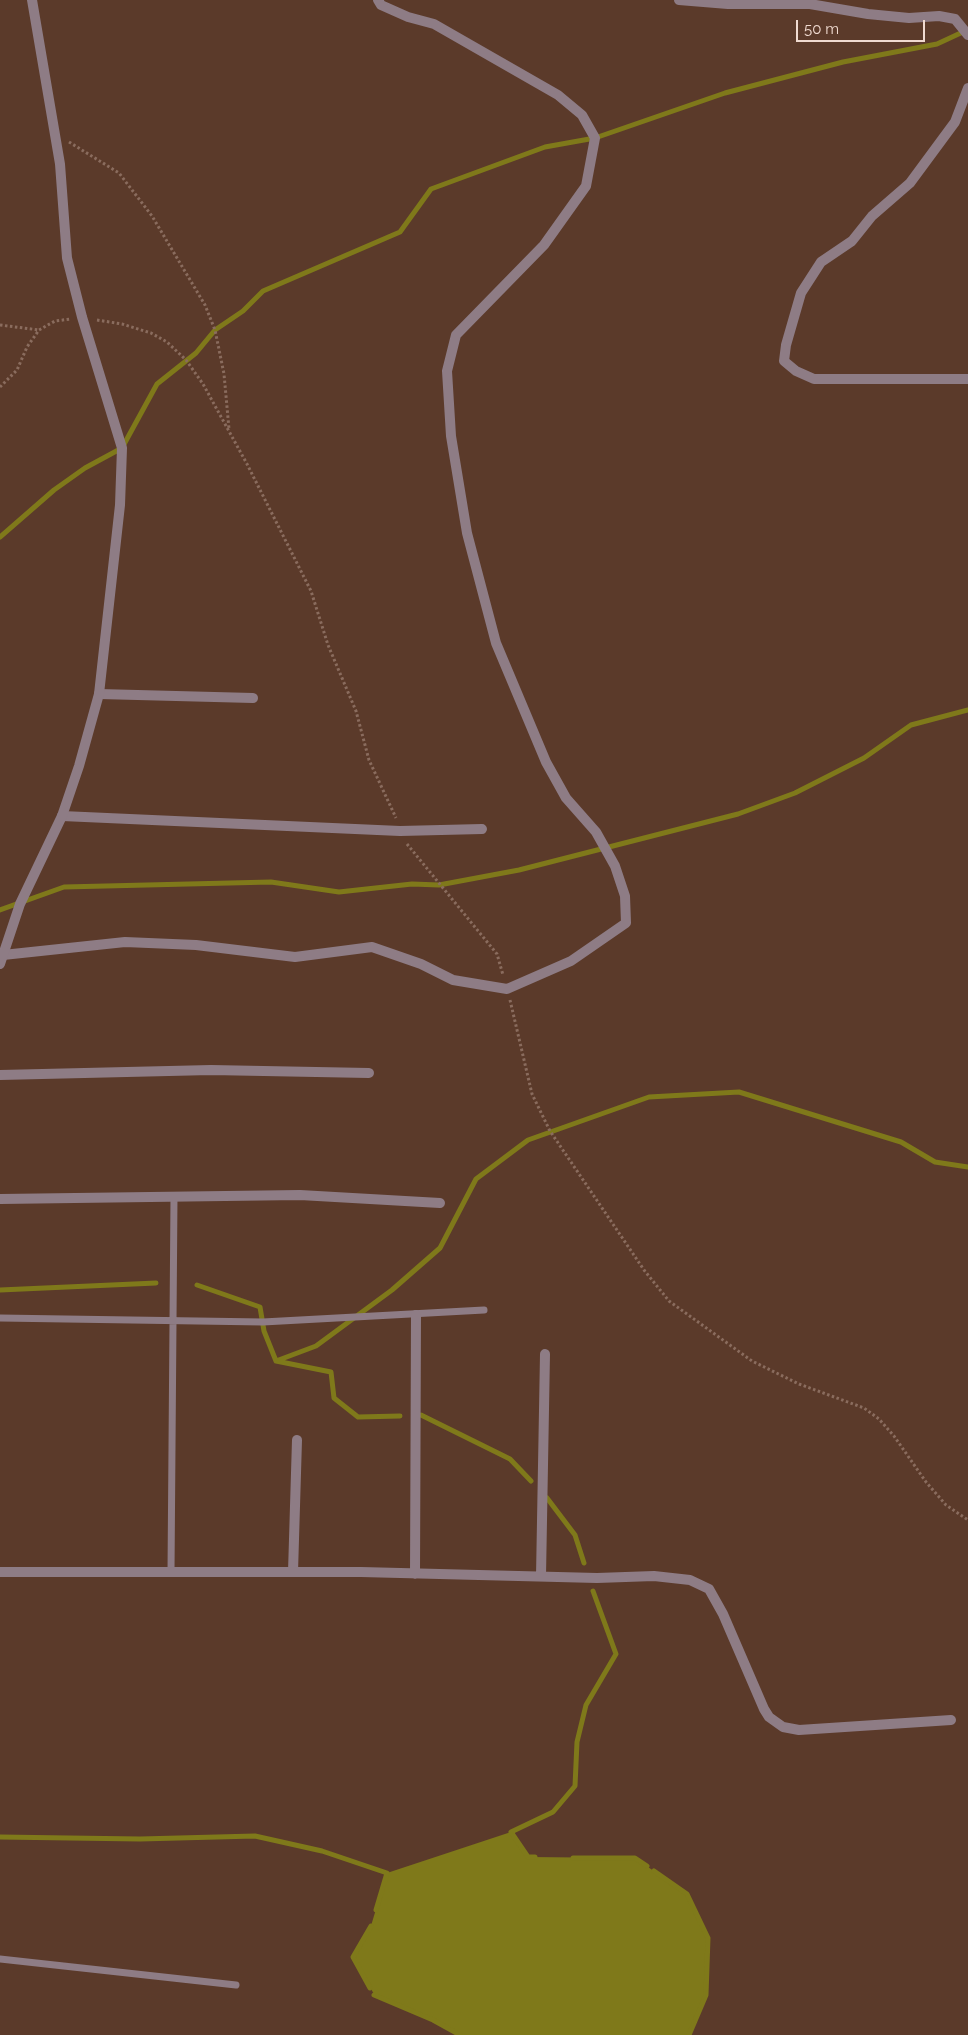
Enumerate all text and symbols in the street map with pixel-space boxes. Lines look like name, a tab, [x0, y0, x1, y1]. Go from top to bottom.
scale bar	[798, 10, 927, 42]
text: 50 m	[804, 20, 839, 38]

